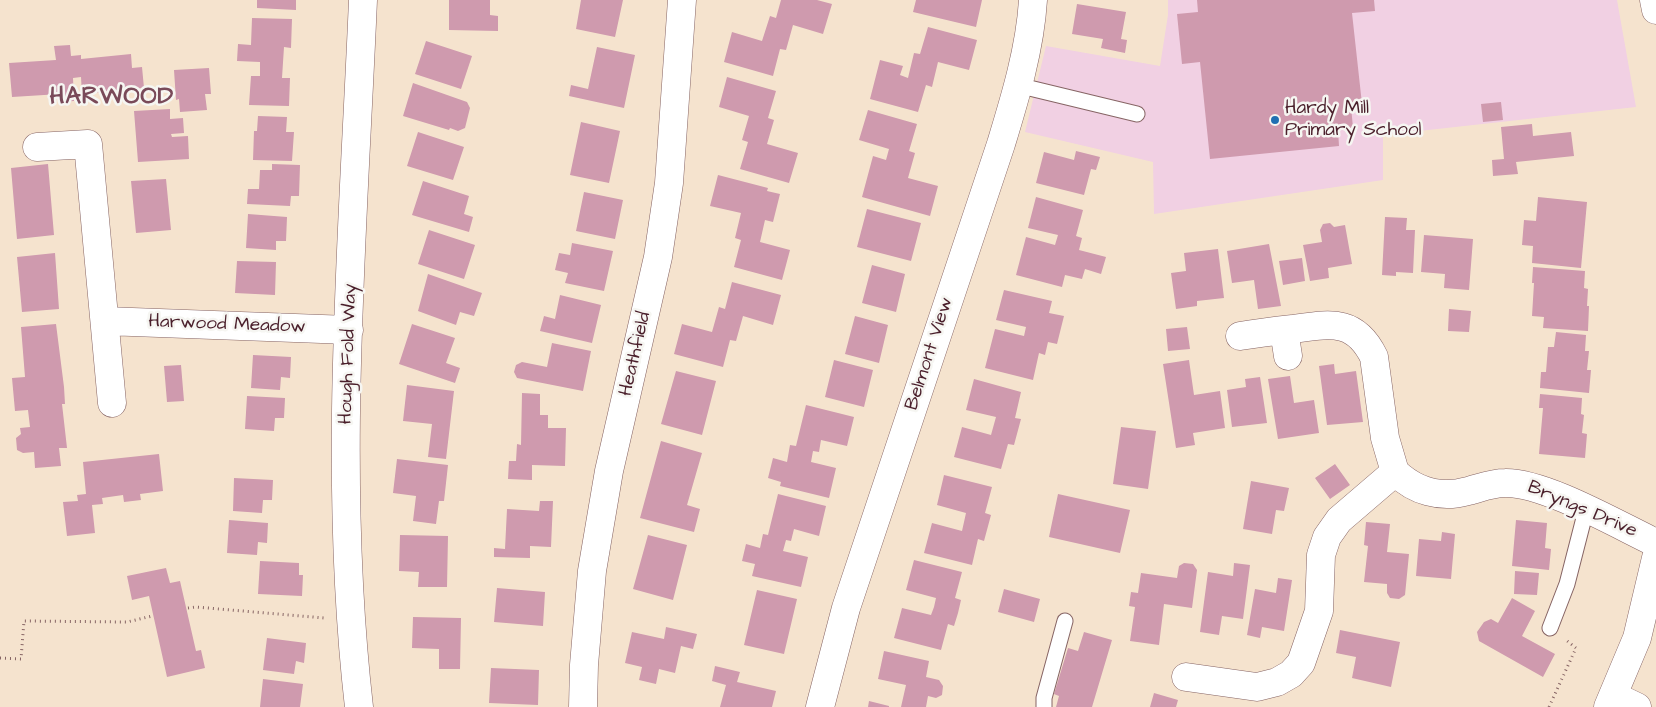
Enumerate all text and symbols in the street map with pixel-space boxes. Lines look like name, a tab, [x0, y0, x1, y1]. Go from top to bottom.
district label: HARWOOD	[49, 84, 175, 112]
place label: Hardy Mill Primary School	[1285, 98, 1421, 142]
marker: Hardy Mill Primary School	[1269, 114, 1281, 126]
street label: Hough Fold Way	[335, 283, 363, 425]
street label: Belmont View	[901, 295, 959, 413]
street label: Heathfield	[615, 310, 657, 398]
street label: Harwood Meadow	[148, 311, 306, 339]
street label: Bryngs Drive	[1524, 477, 1640, 543]

